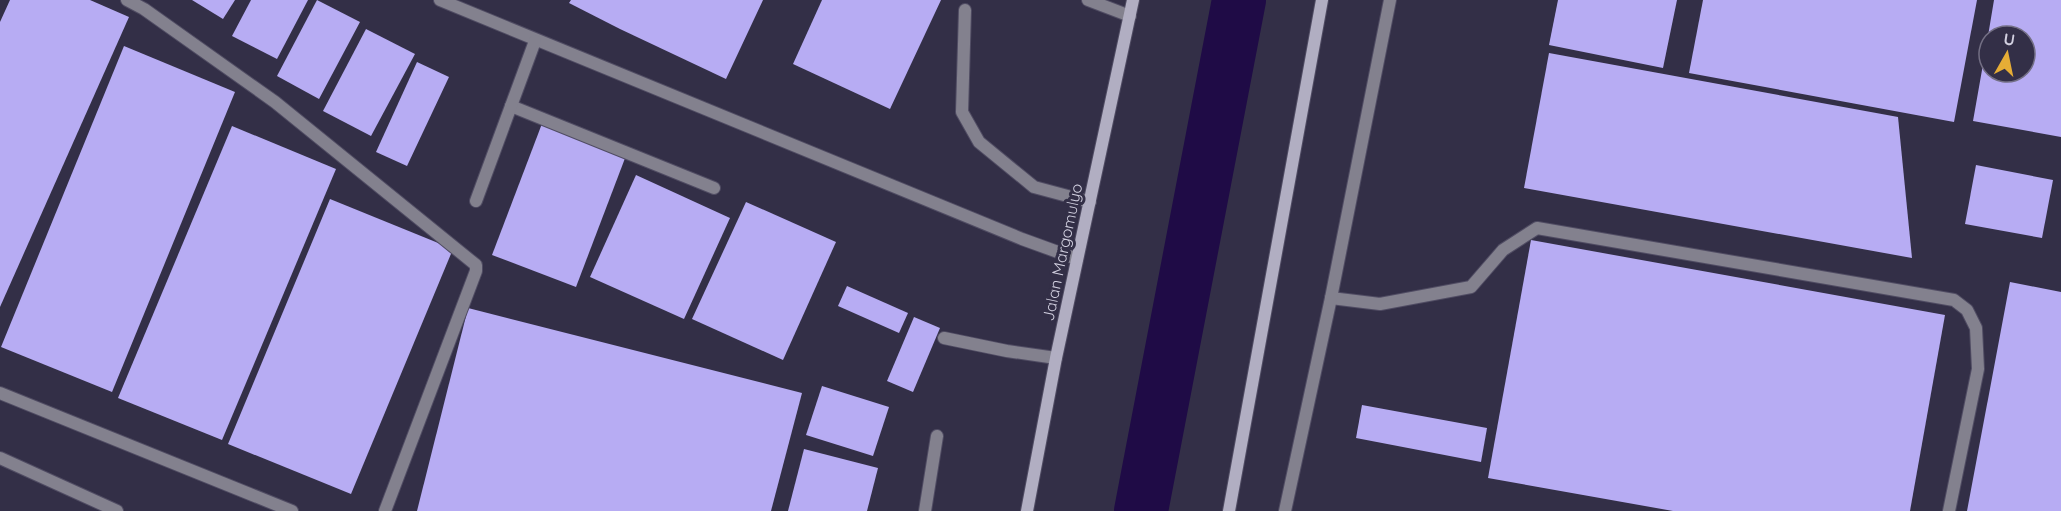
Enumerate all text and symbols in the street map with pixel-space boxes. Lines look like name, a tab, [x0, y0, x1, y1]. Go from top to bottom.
north arrow	[1977, 24, 2037, 84]
text: U	[2002, 28, 2016, 50]
street label: Jalan Margomulyo	[1038, 182, 1086, 322]

